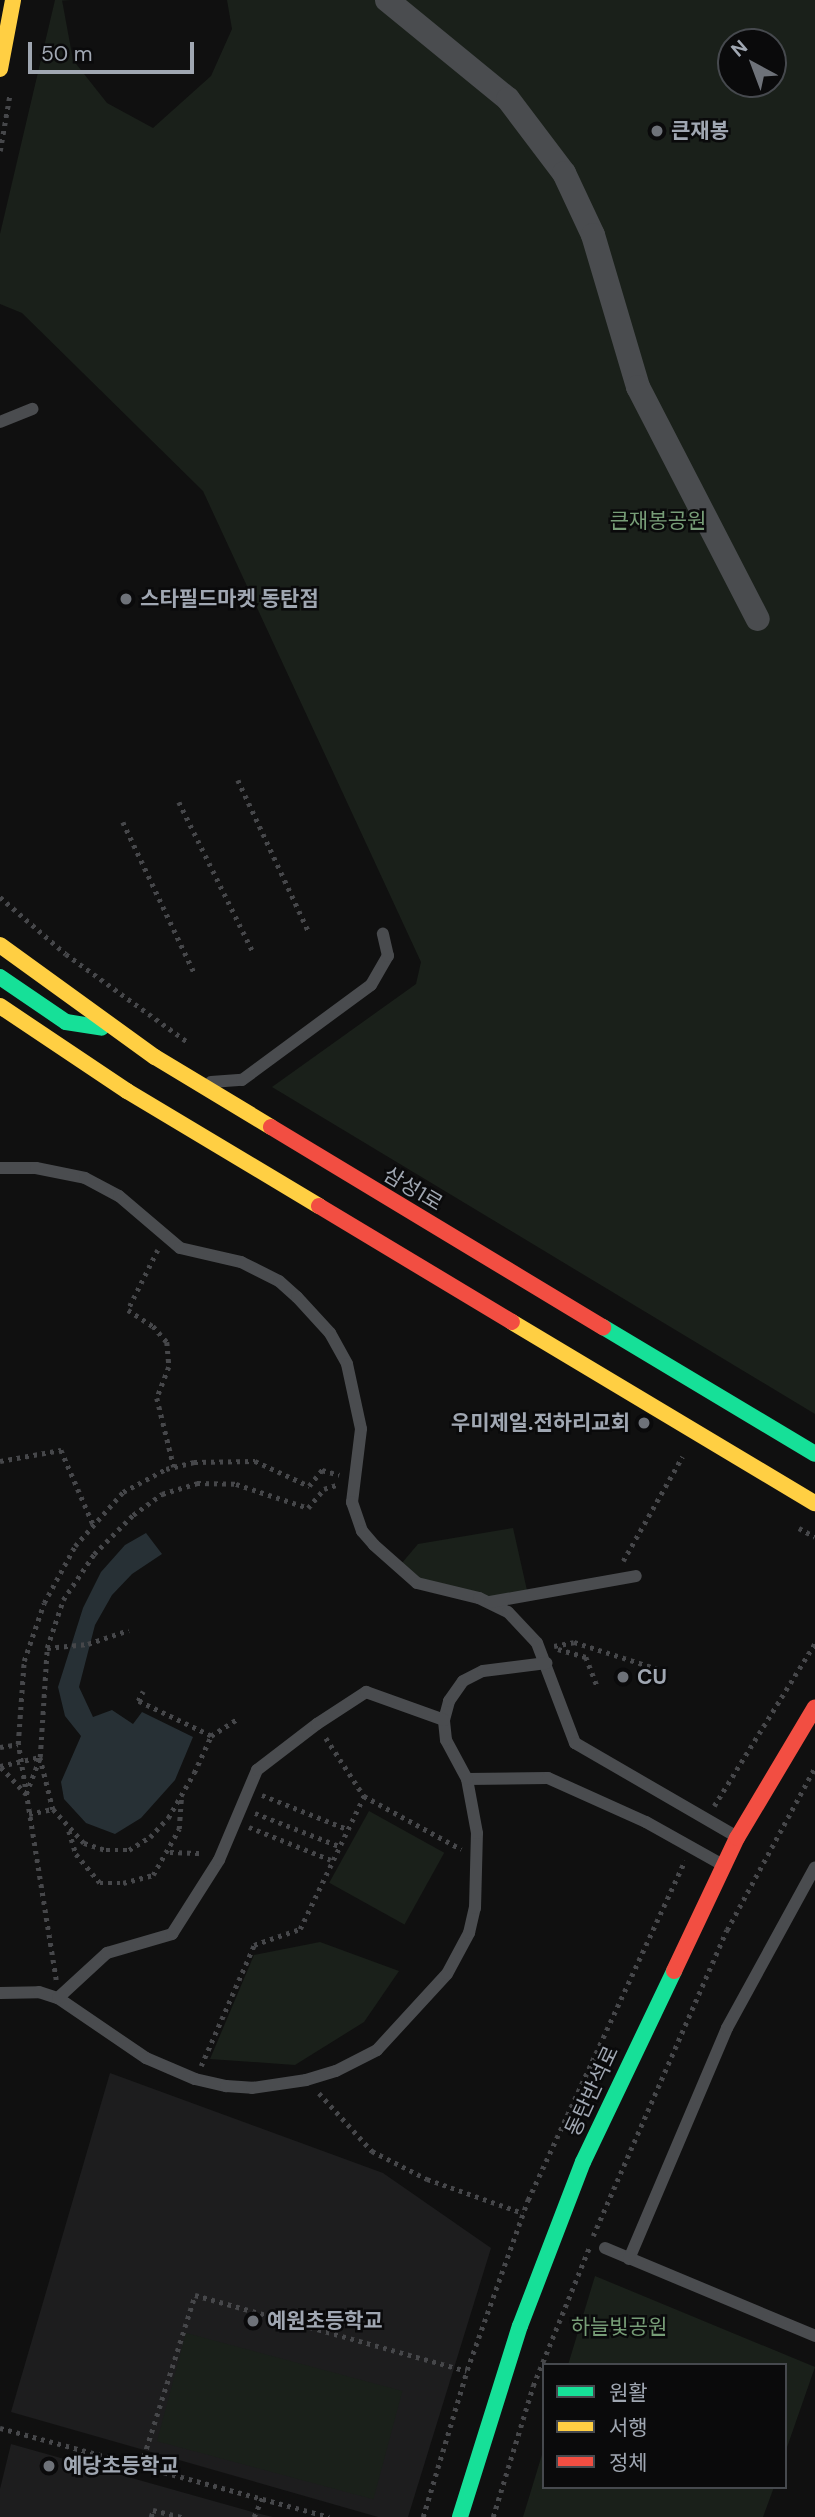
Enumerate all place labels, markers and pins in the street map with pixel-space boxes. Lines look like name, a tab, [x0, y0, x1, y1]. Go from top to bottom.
place label: 큰재봉	[671, 118, 729, 144]
marker: 큰재봉	[649, 123, 665, 139]
place label: 스타필드마켓 동탄점	[140, 586, 319, 612]
marker: 스타필드마켓 동탄점	[118, 591, 134, 607]
place label: 우미제일.전하리교회	[451, 1410, 630, 1436]
marker: 우미제일.전하리교회	[636, 1415, 652, 1431]
place label: CU	[637, 1664, 667, 1690]
marker: CU	[615, 1669, 631, 1685]
place label: 예원초등학교	[267, 2308, 383, 2334]
marker: 예원초등학교	[245, 2313, 261, 2329]
place label: 예당초등학교	[63, 2453, 179, 2479]
marker: 예당초등학교	[41, 2458, 57, 2474]

